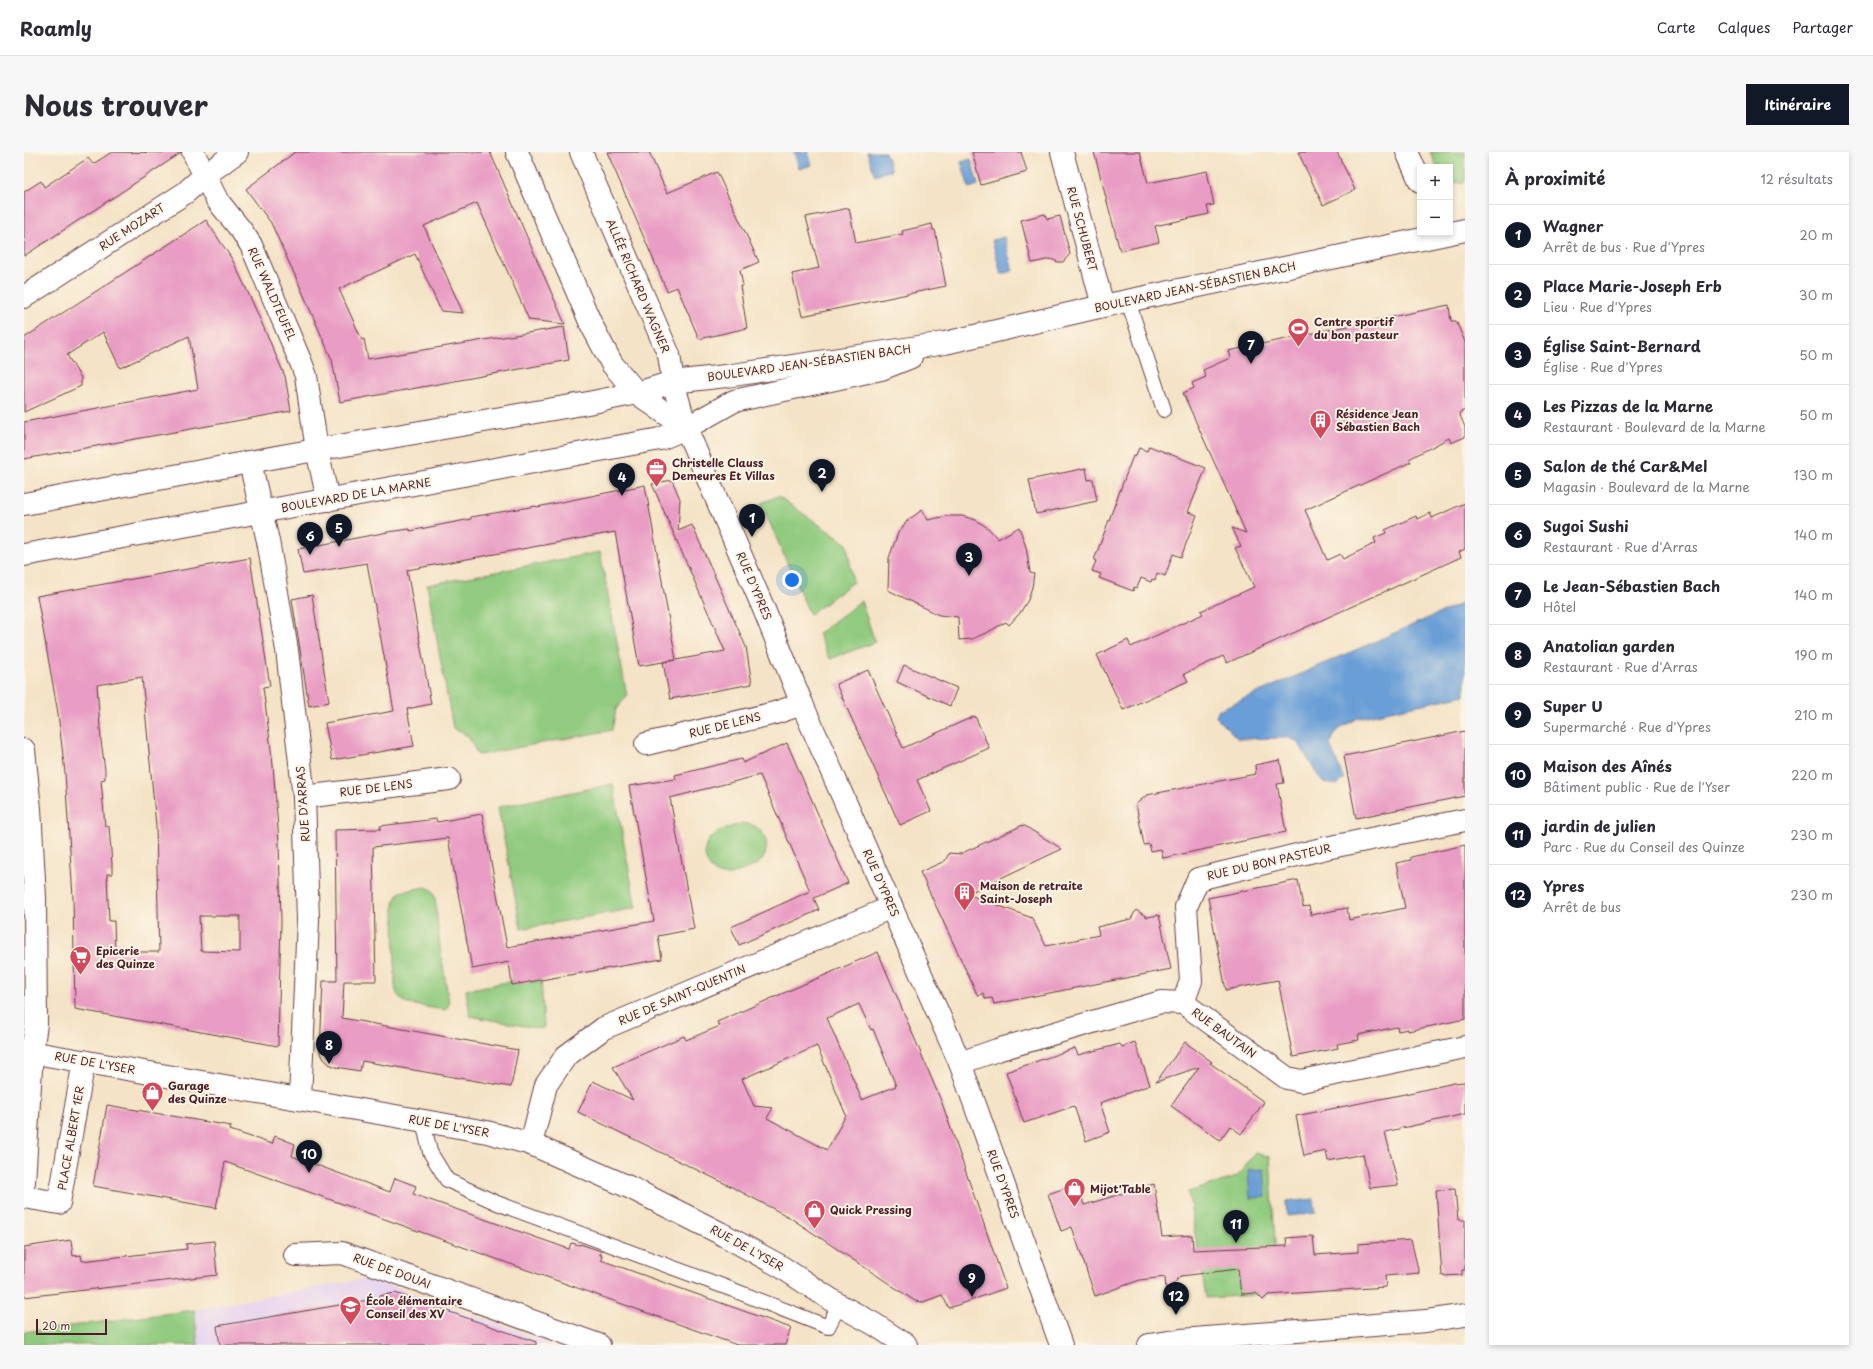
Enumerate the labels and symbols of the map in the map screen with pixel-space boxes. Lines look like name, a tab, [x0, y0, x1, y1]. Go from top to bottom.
street label: RUE SCHUBERT	[1063, 184, 1102, 274]
street label: RUE MOZART	[95, 199, 168, 254]
street label: ALLÉE RICHARD WAGNER	[602, 216, 675, 356]
street label: RUE WALDTEUFEL	[244, 244, 301, 343]
street label: BOULEVARD JEAN-SÉBASTIEN BACH	[1093, 257, 1297, 316]
place label: Centre sportif du bon pasteur	[1314, 313, 1399, 343]
sports icon: Centre sportif du bon pasteur	[1286, 315, 1312, 348]
pin: 7	[1238, 331, 1264, 364]
street label: BOULEVARD JEAN-SÉBASTIEN BACH	[706, 340, 912, 385]
place label: Résidence Jean Sébastien Bach	[1336, 405, 1420, 435]
building icon: Résidence Jean Sébastien Bach	[1307, 407, 1333, 440]
place label: Christelle Clauss Demeures Et Villas	[672, 454, 775, 484]
office icon: Christelle Clauss Demeures Et Villas	[643, 456, 669, 489]
pin: 2	[809, 459, 835, 492]
pin: 4	[609, 463, 635, 496]
street label: BOULEVARD DE LA MARNE	[280, 473, 432, 516]
pin: 1	[739, 504, 765, 537]
pin: 5	[326, 514, 352, 547]
pin: 6	[297, 522, 323, 555]
pin: 3	[956, 543, 982, 576]
street label: RUE D'YPRES	[732, 549, 777, 623]
your location	[782, 570, 802, 590]
street label: RUE DE LENS	[687, 707, 763, 742]
street label: RUE D'ARRAS	[291, 765, 314, 843]
street label: RUE DE LENS	[338, 775, 414, 800]
street label: RUE DU BON PASTEUR	[1205, 839, 1333, 884]
street label: RUE D'YPRES	[859, 846, 904, 920]
place label: Maison de retraite Saint-Joseph	[980, 877, 1083, 907]
building icon: Maison de retraite Saint-Joseph	[952, 879, 978, 912]
place label: Epicerie des Quinze	[96, 942, 155, 972]
supermarket icon: Epicerie des Quinze	[68, 944, 94, 977]
street label: RUE DE SAINT-QUENTIN	[615, 960, 748, 1029]
street label: RUE BAUTAIN	[1188, 1003, 1260, 1062]
pin: 8	[316, 1031, 342, 1064]
street label: RUE DE L'YSER	[53, 1047, 137, 1078]
place label: Garage des Quinze	[168, 1077, 227, 1107]
shop icon: Garage des Quinze	[140, 1079, 166, 1112]
street label: PLACE ALBERT 1ER	[53, 1084, 88, 1191]
street label: RUE DE L'YSER	[407, 1110, 491, 1141]
pin: 10	[296, 1140, 322, 1173]
street label: RUE D'YPRES	[983, 1147, 1024, 1221]
shop icon: Mijot'Table	[1062, 1176, 1088, 1209]
place label: Mijot'Table	[1090, 1180, 1151, 1197]
shop icon: Quick Pressing	[802, 1197, 828, 1230]
place label: Quick Pressing	[830, 1201, 912, 1218]
pin: 11	[1223, 1210, 1249, 1243]
street label: RUE DE L'YSER	[707, 1220, 787, 1275]
street label: RUE DE DOUAI	[351, 1249, 433, 1292]
pin: 9	[959, 1264, 985, 1297]
pin: 12	[1163, 1282, 1189, 1315]
place label: École élémentaire Conseil des XV	[366, 1292, 463, 1322]
school or university icon: École élémentaire Conseil des XV	[338, 1294, 364, 1327]
scale bar	[36, 1317, 107, 1336]

